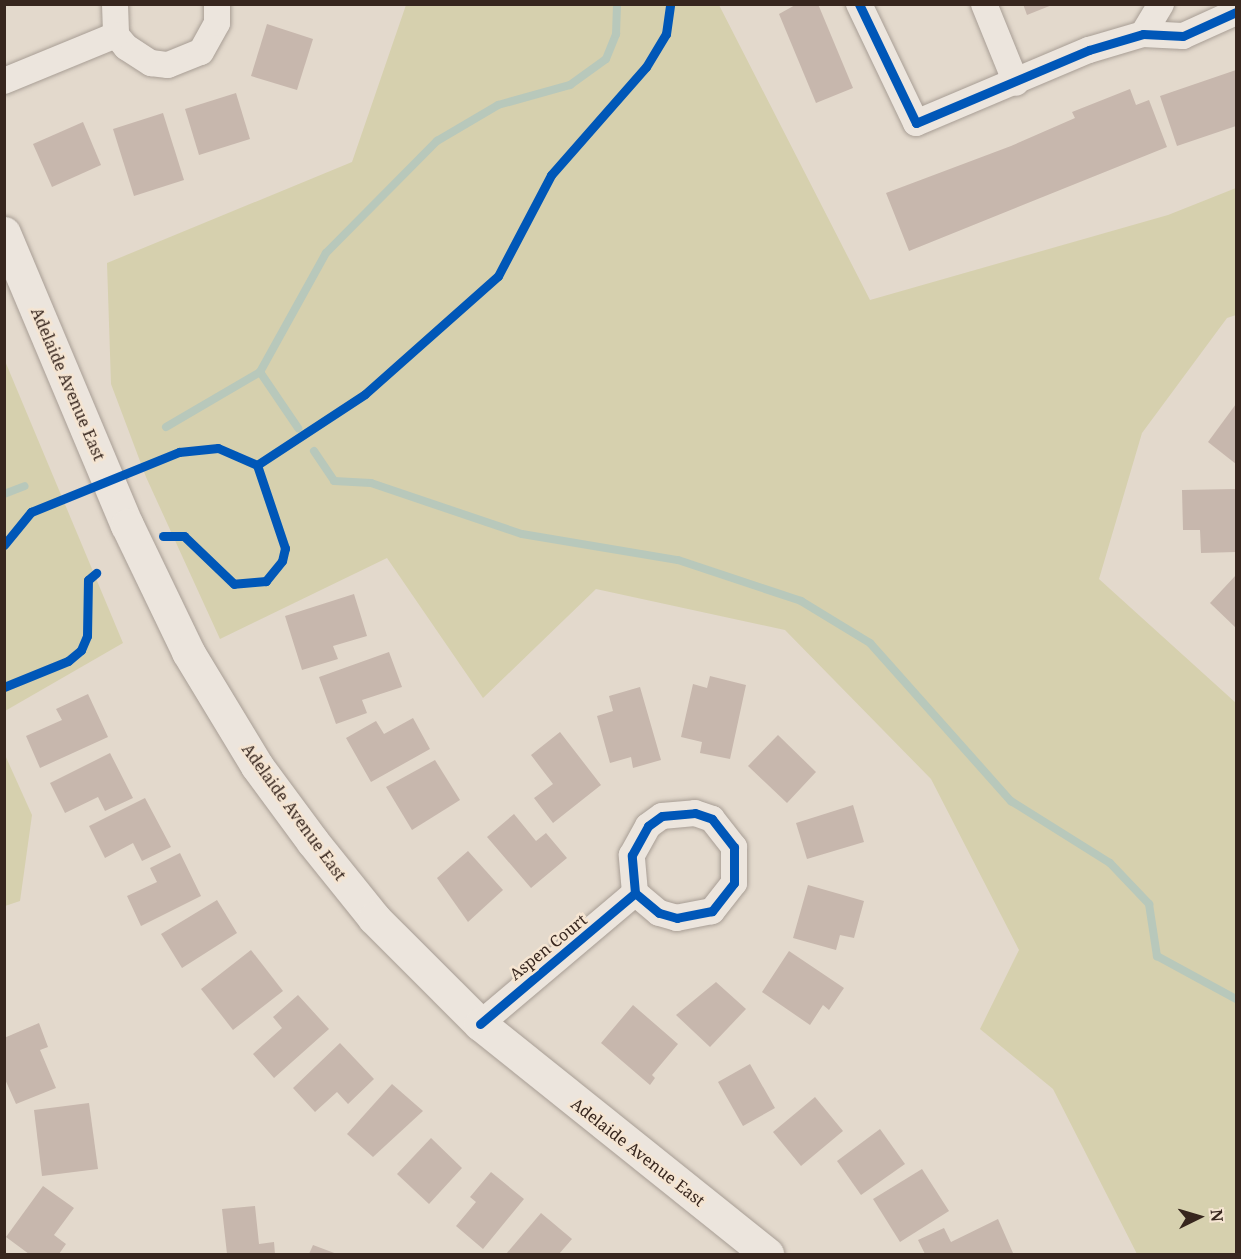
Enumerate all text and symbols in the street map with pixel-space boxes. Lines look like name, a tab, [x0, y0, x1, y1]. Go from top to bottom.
street label: Adelaide Avenue East	[27, 305, 109, 463]
street label: Adelaide Avenue East	[238, 740, 350, 884]
street label: Aspen Court	[506, 910, 590, 984]
street label: Adelaide Avenue East	[567, 1094, 709, 1210]
north arrow	[1169, 1187, 1229, 1247]
text: N	[1205, 1208, 1228, 1223]

